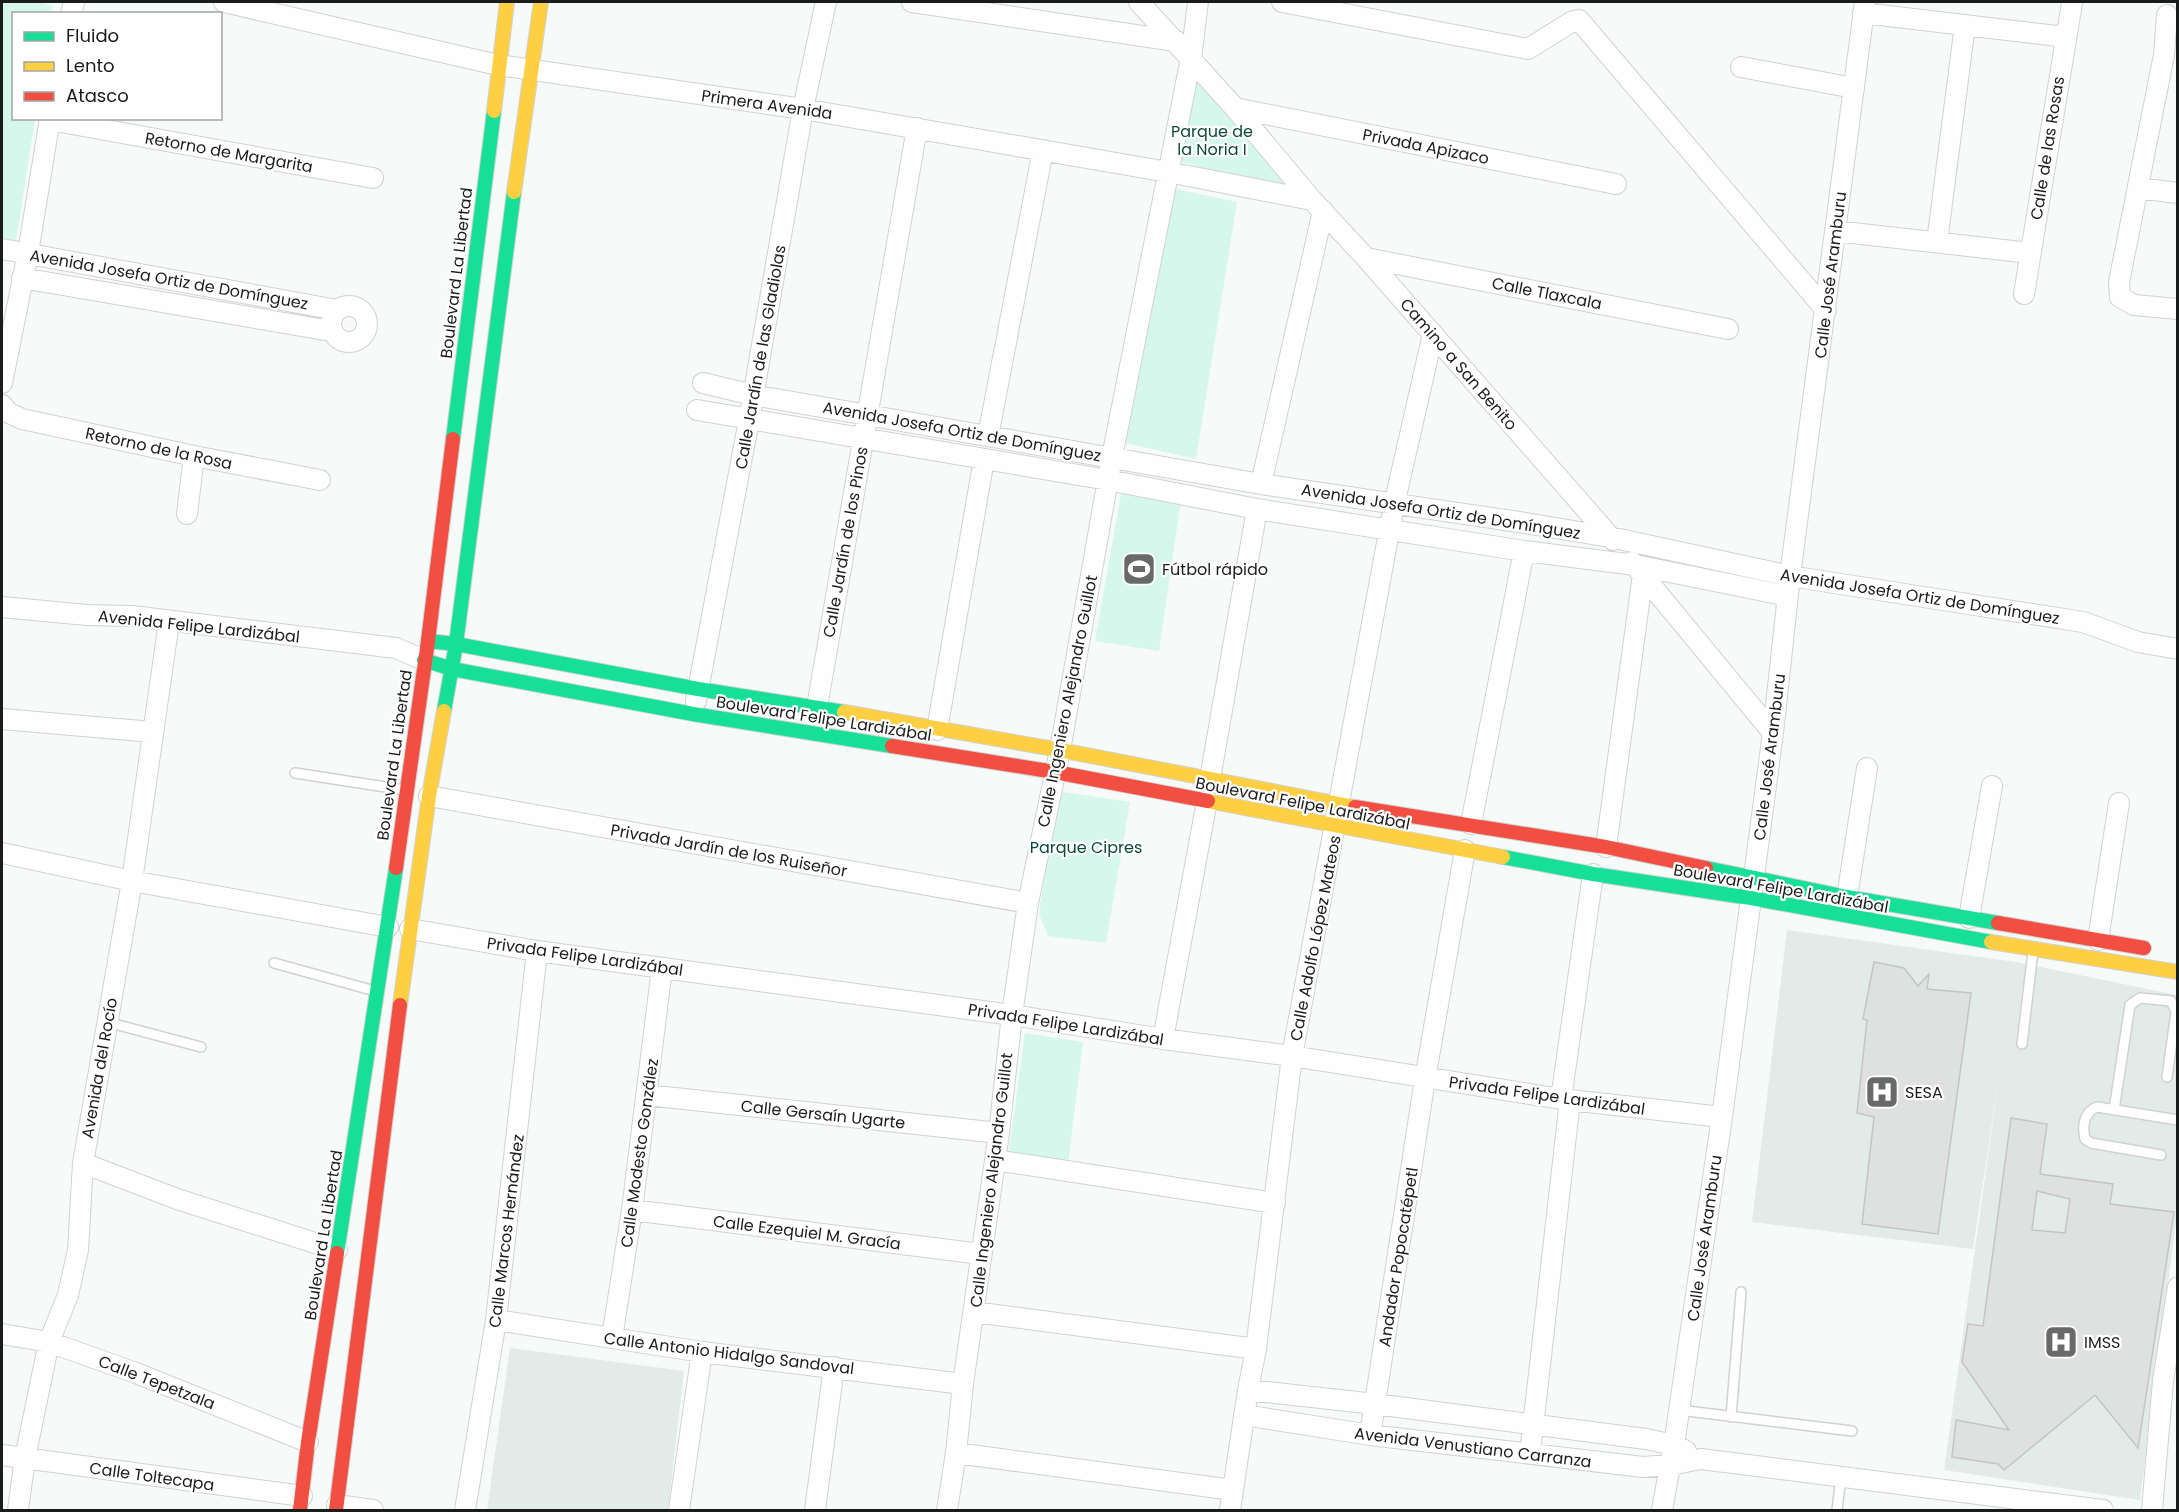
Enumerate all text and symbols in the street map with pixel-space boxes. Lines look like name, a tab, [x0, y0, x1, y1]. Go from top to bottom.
legend	[12, 12, 222, 120]
text: Fluido	[66, 23, 119, 48]
text: Lento	[66, 53, 115, 78]
street label: Calle de las Rosas	[2025, 75, 2070, 222]
text: Atasco	[66, 83, 129, 108]
street label: Primera Avenida	[700, 84, 834, 125]
park label: Parque de la Noria I	[1171, 120, 1253, 161]
street label: Privada Apizaco	[1361, 123, 1491, 170]
street label: Retorno de Margarita	[143, 126, 315, 179]
street label: Boulevard La Libertad	[435, 186, 478, 360]
street label: Calle José Aramburu	[1809, 190, 1852, 360]
street label: Calle Jardín de las Gladiolas	[729, 243, 792, 471]
street label: Avenida Josefa Ortiz de Domínguez	[28, 244, 310, 315]
street label: Calle Tlaxcala	[1490, 272, 1604, 315]
street label: Camino a San Benito	[1395, 293, 1522, 435]
street label: Avenida Josefa Ortiz de Domínguez	[821, 396, 1103, 467]
street label: Retorno de la Rosa	[83, 422, 234, 475]
street label: Calle Jardín de los Pinos	[817, 445, 874, 639]
street label: Avenida Josefa Ortiz de Domínguez	[1300, 478, 1582, 545]
sports icon: Fútbol rápido	[1121, 551, 1157, 587]
place label: Fútbol rápido	[1162, 558, 1268, 581]
street label: Avenida Josefa Ortiz de Domínguez	[1779, 563, 2061, 630]
street label: Calle Ingeniero Alejandro Guillot	[1032, 573, 1103, 829]
street label: Avenida Felipe Lardizábal	[97, 604, 301, 649]
street label: Boulevard La Libertad	[371, 668, 418, 842]
street label: Calle José Aramburu	[1748, 672, 1791, 842]
street label: Boulevard Felipe Lardizábal	[714, 690, 933, 747]
street label: Boulevard Felipe Lardizábal	[1194, 771, 1412, 836]
street label: Privada Jardín de los Ruiseñor	[609, 818, 849, 883]
street label: Calle Adolfo López Mateos	[1284, 833, 1347, 1043]
park label: Parque Cipres	[1030, 836, 1142, 859]
street label: Boulevard Felipe Lardizábal	[1672, 858, 1890, 919]
street label: Privada Felipe Lardizábal	[485, 931, 684, 982]
street label: Avenida del Rocío	[76, 996, 123, 1140]
street label: Privada Felipe Lardizábal	[966, 998, 1165, 1051]
street label: Calle Ingeniero Alejandro Guillot	[964, 1051, 1019, 1309]
street label: Calle Modesto González	[615, 1057, 664, 1249]
street label: Privada Felipe Lardizábal	[1447, 1070, 1646, 1121]
hospital icon: SESA	[1864, 1074, 1900, 1110]
place label: SESA	[1905, 1081, 1943, 1104]
street label: Calle Gersaín Ugarte	[740, 1094, 906, 1135]
street label: Calle Marcos Hernández	[483, 1133, 530, 1329]
street label: Boulevard La Libertad	[299, 1148, 348, 1322]
street label: Calle José Aramburu	[1681, 1153, 1728, 1323]
street label: Andador Popocatépetl	[1373, 1166, 1424, 1348]
street label: Calle Ezequiel M. Gracía	[712, 1210, 902, 1255]
hospital icon: IMSS	[2043, 1324, 2079, 1360]
street label: Calle Antonio Hidalgo Sandoval	[602, 1327, 855, 1380]
place label: IMSS	[2084, 1331, 2121, 1354]
street label: Calle Tepetzala	[95, 1350, 218, 1415]
street label: Avenida Venustiano Carranza	[1353, 1422, 1593, 1473]
street label: Calle Toltecapa	[88, 1456, 216, 1497]

